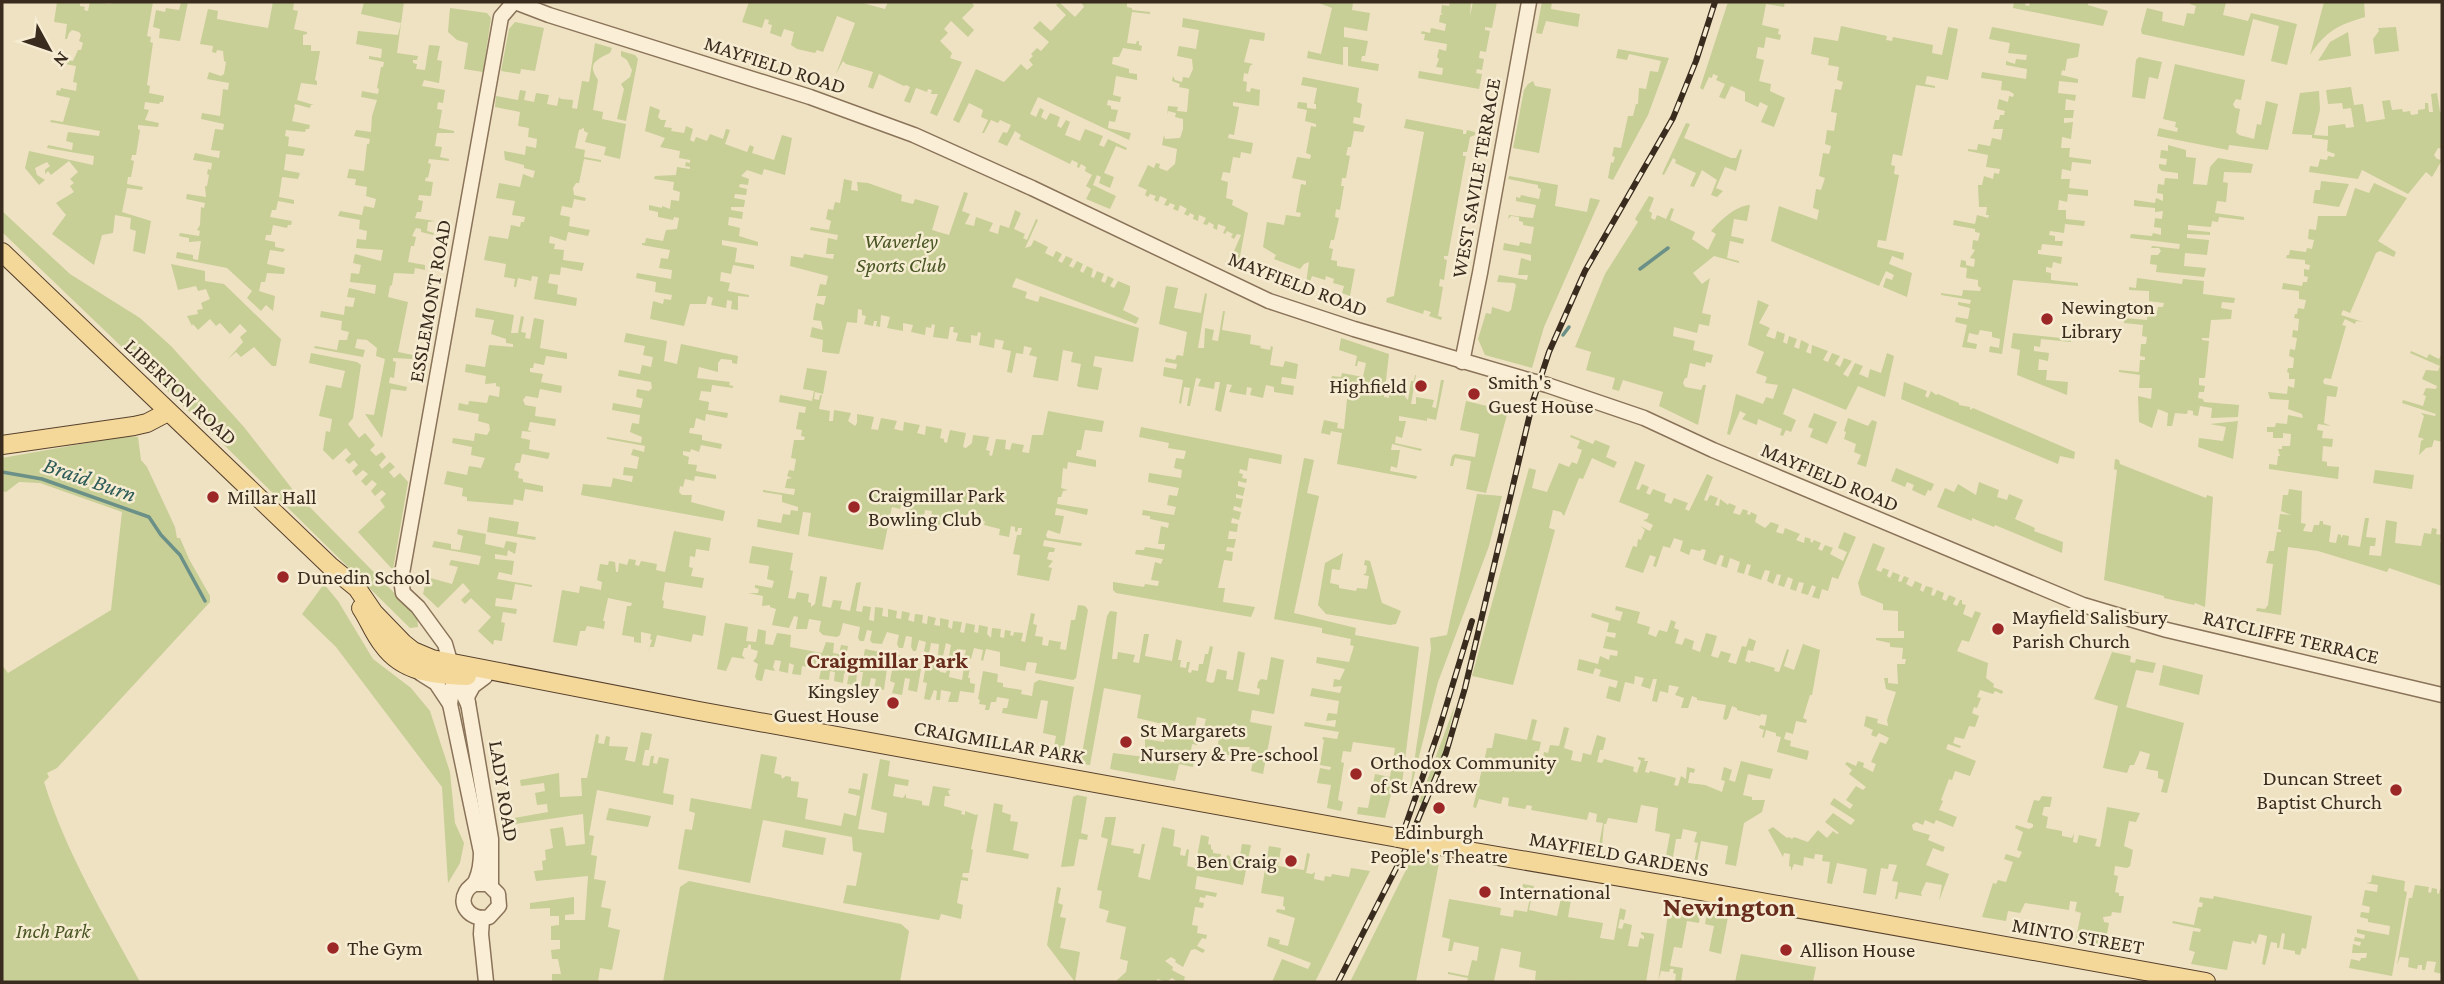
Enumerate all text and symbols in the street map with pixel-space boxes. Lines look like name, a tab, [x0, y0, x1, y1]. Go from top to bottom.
north arrow	[14, 14, 84, 84]
street label: MAYFIELD ROAD	[701, 31, 849, 99]
text: N	[49, 48, 74, 71]
street label: WEST SAVILE TERRACE	[1447, 76, 1505, 280]
street label: ESSLEMONT ROAD	[404, 218, 456, 384]
park label: Waverley Sports Club	[856, 229, 946, 277]
street label: MAYFIELD ROAD	[1225, 246, 1371, 322]
place label: Newington Library	[2061, 295, 2155, 343]
marker: Newington Library	[2039, 311, 2055, 327]
street label: LIBERTON ROAD	[120, 334, 242, 450]
place label: Smith's Guest House	[1488, 370, 1594, 418]
place label: Highfield	[1329, 374, 1407, 398]
marker: Highfield	[1413, 378, 1429, 394]
marker: Smith's Guest House	[1466, 386, 1482, 402]
street label: MAYFIELD ROAD	[1757, 437, 1903, 517]
water label: Braid Burn	[40, 451, 140, 507]
place label: Craigmillar Park Bowling Club	[868, 483, 1005, 531]
place label: Millar Hall	[227, 485, 317, 509]
marker: Millar Hall	[205, 489, 221, 505]
marker: Craigmillar Park Bowling Club	[846, 499, 862, 515]
place label: Dunedin School	[297, 565, 430, 589]
marker: Dunedin School	[275, 569, 291, 585]
place label: Mayfield Salisbury Parish Church	[2012, 605, 2168, 653]
street label: RATCLIFFE TERRACE	[2201, 605, 2381, 669]
marker: Mayfield Salisbury Parish Church	[1990, 621, 2006, 637]
district label: Craigmillar Park	[806, 647, 968, 673]
place label: Kingsley Guest House	[773, 679, 879, 727]
marker: Kingsley Guest House	[885, 695, 901, 711]
street label: CRAIGMILLAR PARK	[912, 715, 1087, 769]
place label: St Margarets Nursery & Pre-school	[1140, 718, 1319, 766]
marker: St Margarets Nursery & Pre-school	[1118, 734, 1134, 750]
street label: LADY ROAD	[484, 739, 524, 843]
place label: Orthodox Community of St Andrew	[1370, 750, 1556, 798]
marker: Orthodox Community of St Andrew	[1348, 766, 1364, 782]
place label: Duncan Street Baptist Church	[2256, 766, 2383, 814]
marker: Duncan Street Baptist Church	[2388, 782, 2404, 798]
marker: Edinburgh People's Theatre	[1431, 800, 1447, 816]
place label: Edinburgh People's Theatre	[1370, 820, 1508, 868]
street label: MAYFIELD GARDENS	[1527, 826, 1711, 882]
place label: Ben Craig	[1196, 849, 1277, 873]
marker: Ben Craig	[1283, 853, 1299, 869]
place label: International	[1499, 880, 1611, 904]
marker: International	[1477, 884, 1493, 900]
district label: Newington	[1663, 891, 1795, 922]
street label: MINTO STREET	[2010, 913, 2147, 960]
park label: Inch Park	[16, 919, 91, 943]
place label: The Gym	[347, 936, 423, 960]
place label: Allison House	[1800, 938, 1915, 962]
marker: The Gym	[325, 940, 341, 956]
marker: Allison House	[1778, 942, 1794, 958]

